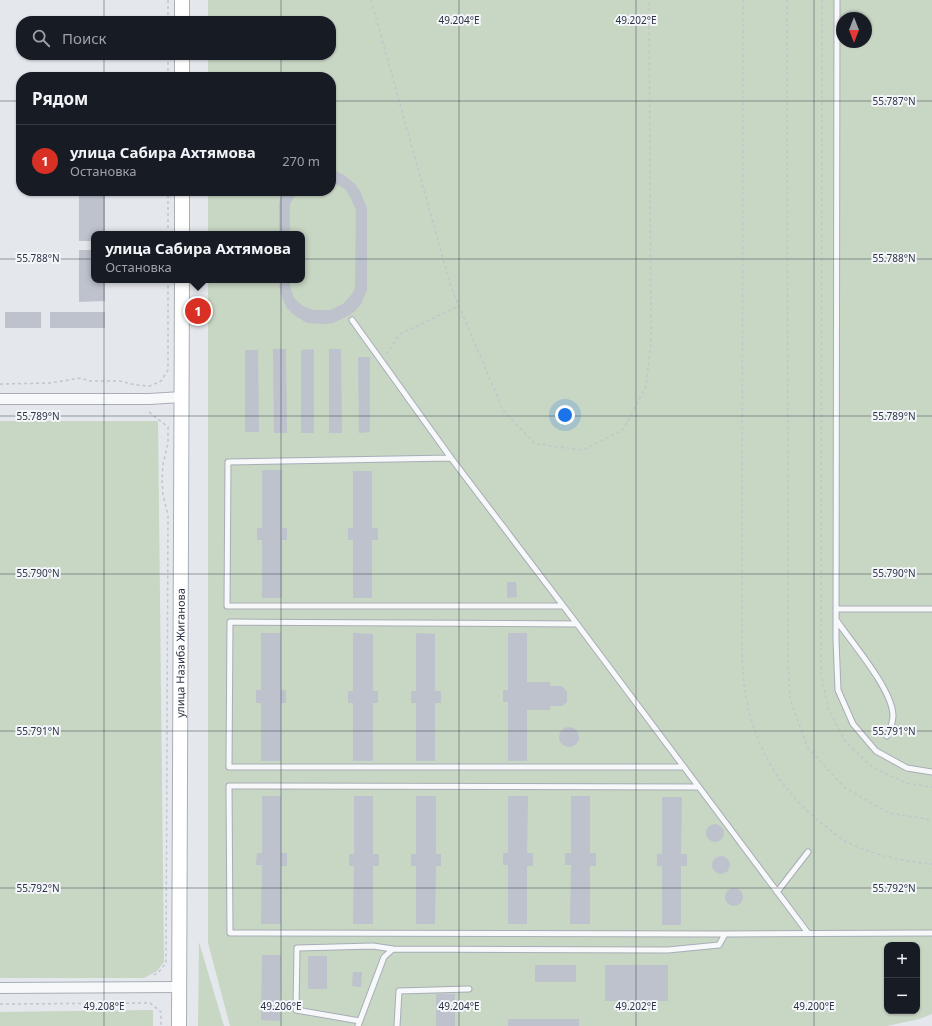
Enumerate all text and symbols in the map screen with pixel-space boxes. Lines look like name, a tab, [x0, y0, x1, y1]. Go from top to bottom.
north arrow	[836, 12, 872, 48]
text: 49.204°E	[438, 13, 480, 27]
text: 49.202°E	[615, 13, 657, 27]
search box	[16, 16, 336, 60]
icon: search	[30, 27, 52, 49]
text: Поиск	[62, 28, 107, 48]
text: Рядом	[32, 87, 88, 110]
text: 55.787°N	[872, 94, 916, 108]
text: улица Сабира Ахтямова	[70, 142, 256, 162]
text: 1	[41, 152, 49, 170]
text: 270 m	[282, 152, 320, 170]
text: Остановка	[70, 162, 136, 180]
popup	[91, 231, 305, 283]
text: улица Сабира Ахтямова	[105, 238, 291, 258]
text: 55.788°N	[16, 251, 60, 265]
text: 55.788°N	[872, 251, 916, 265]
text: Остановка	[105, 258, 172, 276]
pin: 1	[185, 296, 211, 326]
your location	[555, 405, 575, 425]
text: 55.789°N	[16, 409, 60, 423]
text: 55.789°N	[872, 409, 916, 423]
text: 55.790°N	[16, 566, 60, 580]
text: 55.790°N	[872, 566, 916, 580]
street label: улица Назиба Жиганова	[172, 588, 188, 718]
text: 55.791°N	[16, 724, 60, 738]
text: 55.791°N	[872, 724, 916, 738]
text: 55.792°N	[16, 881, 60, 895]
text: 55.792°N	[872, 881, 916, 895]
map controls	[884, 942, 920, 1014]
button: +	[884, 942, 920, 978]
button: −	[884, 978, 920, 1014]
text: 49.208°E	[83, 999, 125, 1013]
text: 49.206°E	[260, 999, 302, 1013]
text: 49.204°E	[438, 999, 480, 1013]
text: 49.202°E	[615, 999, 657, 1013]
text: 49.200°E	[793, 999, 835, 1013]

